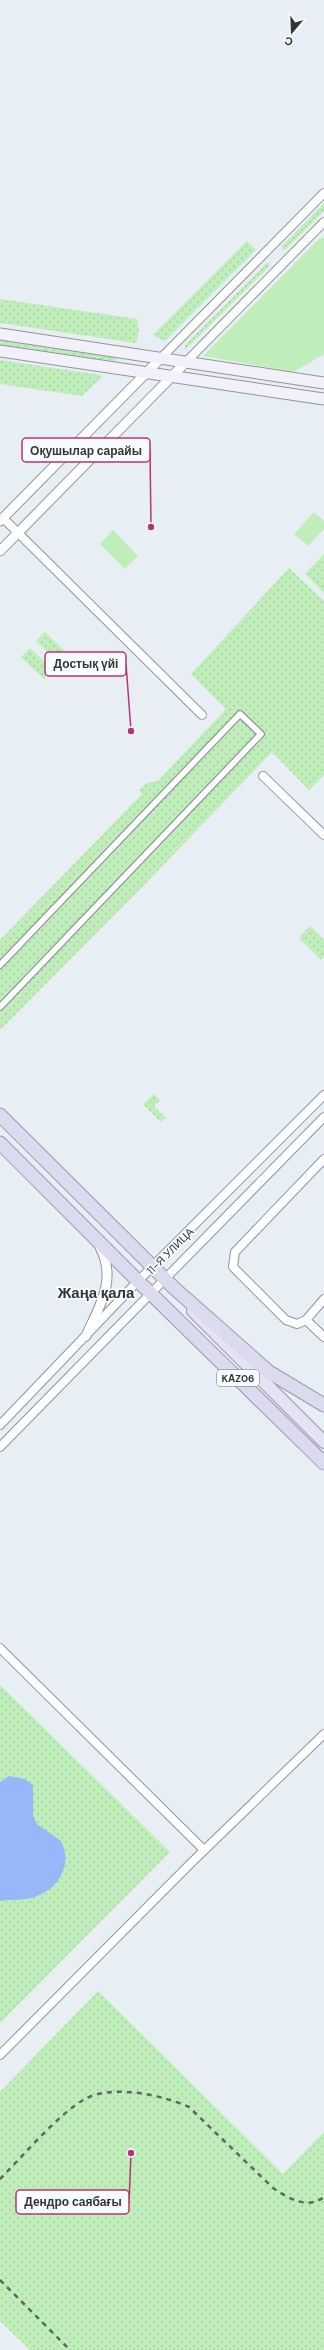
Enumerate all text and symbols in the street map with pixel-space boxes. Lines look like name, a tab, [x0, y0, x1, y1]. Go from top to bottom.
north arrow	[272, 12, 312, 52]
text: С	[283, 34, 295, 49]
callout: Оқушылар сарайы	[22, 438, 150, 462]
text: Оқушылар сарайы	[30, 443, 142, 459]
callout: Достық үйі	[45, 652, 126, 676]
text: Достық үйі	[54, 656, 118, 672]
street label: 11-Я УЛИЦА	[144, 1224, 197, 1277]
district label: Жаңа қала	[57, 1283, 135, 1303]
road number: KАZ06	[217, 1370, 259, 1386]
callout: Дендро саябағы	[16, 2190, 129, 2214]
text: Дендро саябағы	[24, 2194, 122, 2210]

